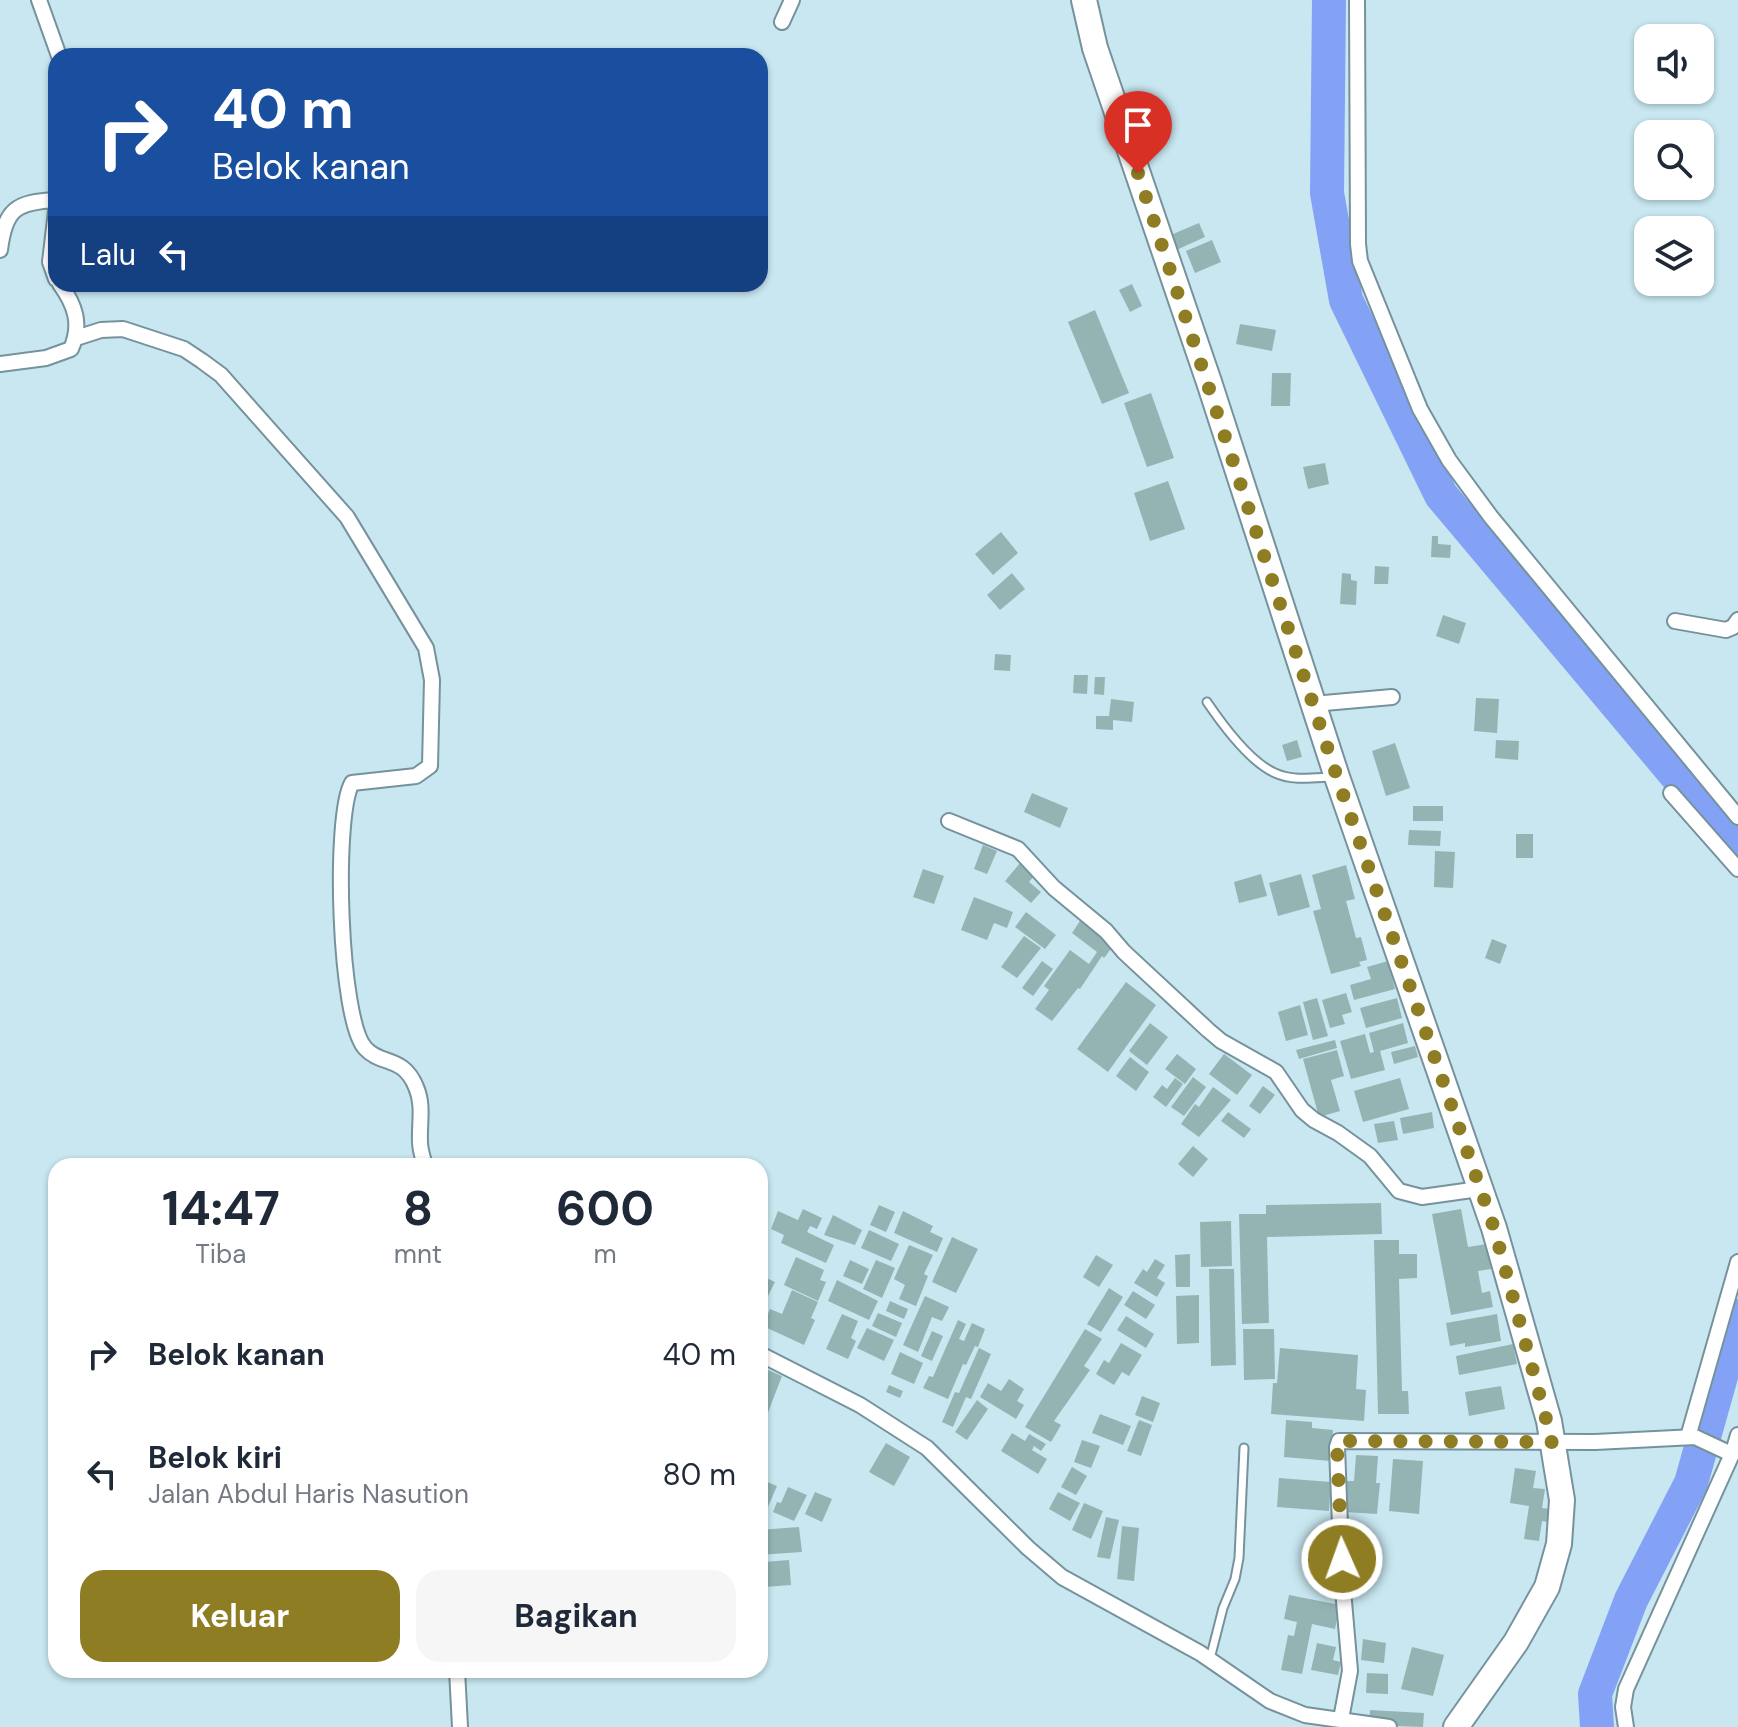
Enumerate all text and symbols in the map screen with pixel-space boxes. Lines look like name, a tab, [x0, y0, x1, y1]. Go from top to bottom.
map controls	[1634, 24, 1714, 296]
button: sound	[1634, 24, 1714, 104]
text: 40 m	[212, 72, 354, 145]
icon: right	[80, 80, 184, 184]
pin	[1104, 91, 1172, 173]
icon: arrive	[1116, 103, 1160, 147]
button: search	[1634, 120, 1714, 200]
text: Belok kanan	[212, 143, 410, 190]
button: layers	[1634, 216, 1714, 296]
icon: left	[152, 232, 196, 276]
text: Lalu	[80, 235, 136, 274]
text: 14:47	[162, 1177, 280, 1240]
text: 8	[403, 1177, 433, 1240]
text: 600	[556, 1177, 654, 1240]
text: Tiba	[195, 1237, 247, 1271]
text: mnt	[394, 1237, 442, 1271]
text: m	[593, 1237, 617, 1271]
icon: right	[80, 1332, 124, 1376]
text: Belok kanan	[148, 1335, 325, 1374]
text: 40 m	[663, 1335, 736, 1374]
text: Belok kiri	[148, 1438, 282, 1477]
icon: left	[80, 1452, 124, 1496]
text: 80 m	[663, 1455, 736, 1494]
text: Jalan Abdul Haris Nasution	[148, 1477, 469, 1511]
position arrow	[1300, 1517, 1384, 1601]
button: Keluar	[80, 1570, 400, 1662]
button: Bagikan	[416, 1570, 736, 1662]

